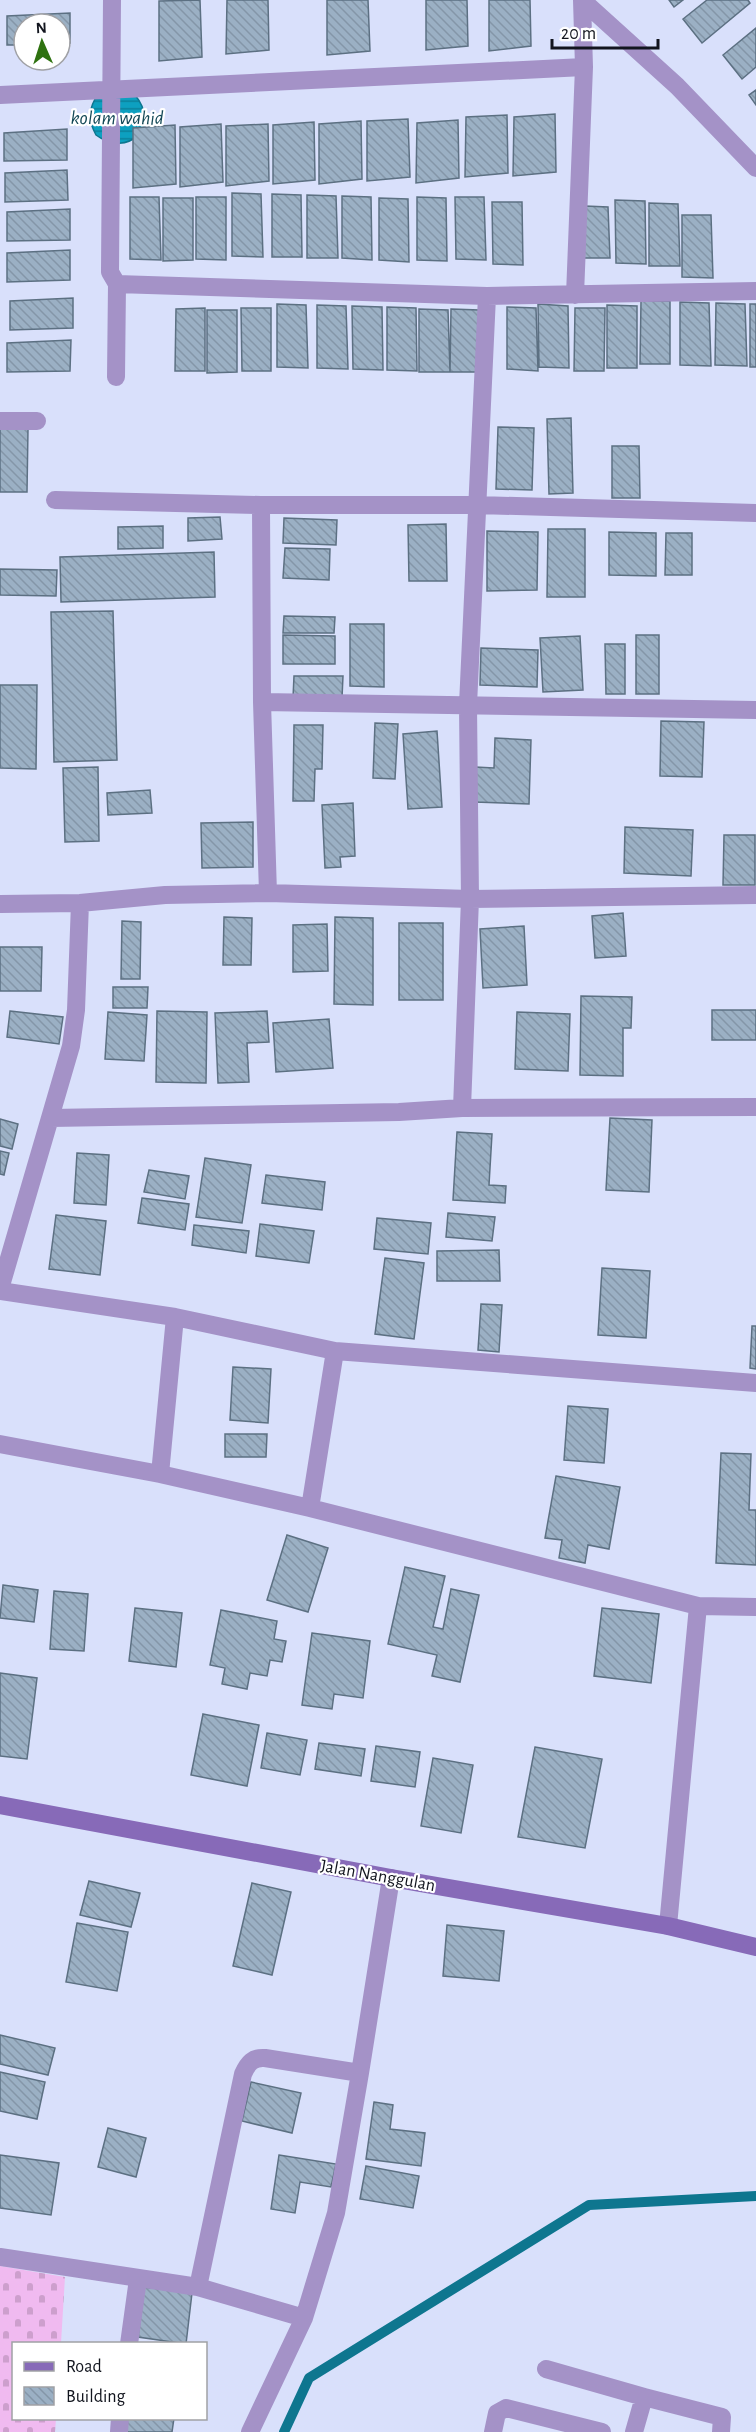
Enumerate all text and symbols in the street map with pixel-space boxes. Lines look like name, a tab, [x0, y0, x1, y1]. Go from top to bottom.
north arrow	[12, 12, 72, 72]
scale bar	[552, 12, 658, 50]
text: N	[35, 20, 47, 36]
text: 20 m	[561, 25, 596, 43]
water label: kolam wahid	[70, 108, 164, 128]
street label: Jalan Nanggulan	[319, 1857, 437, 1895]
legend	[12, 2342, 207, 2420]
text: Road	[66, 2358, 102, 2376]
text: Building	[66, 2388, 126, 2406]

